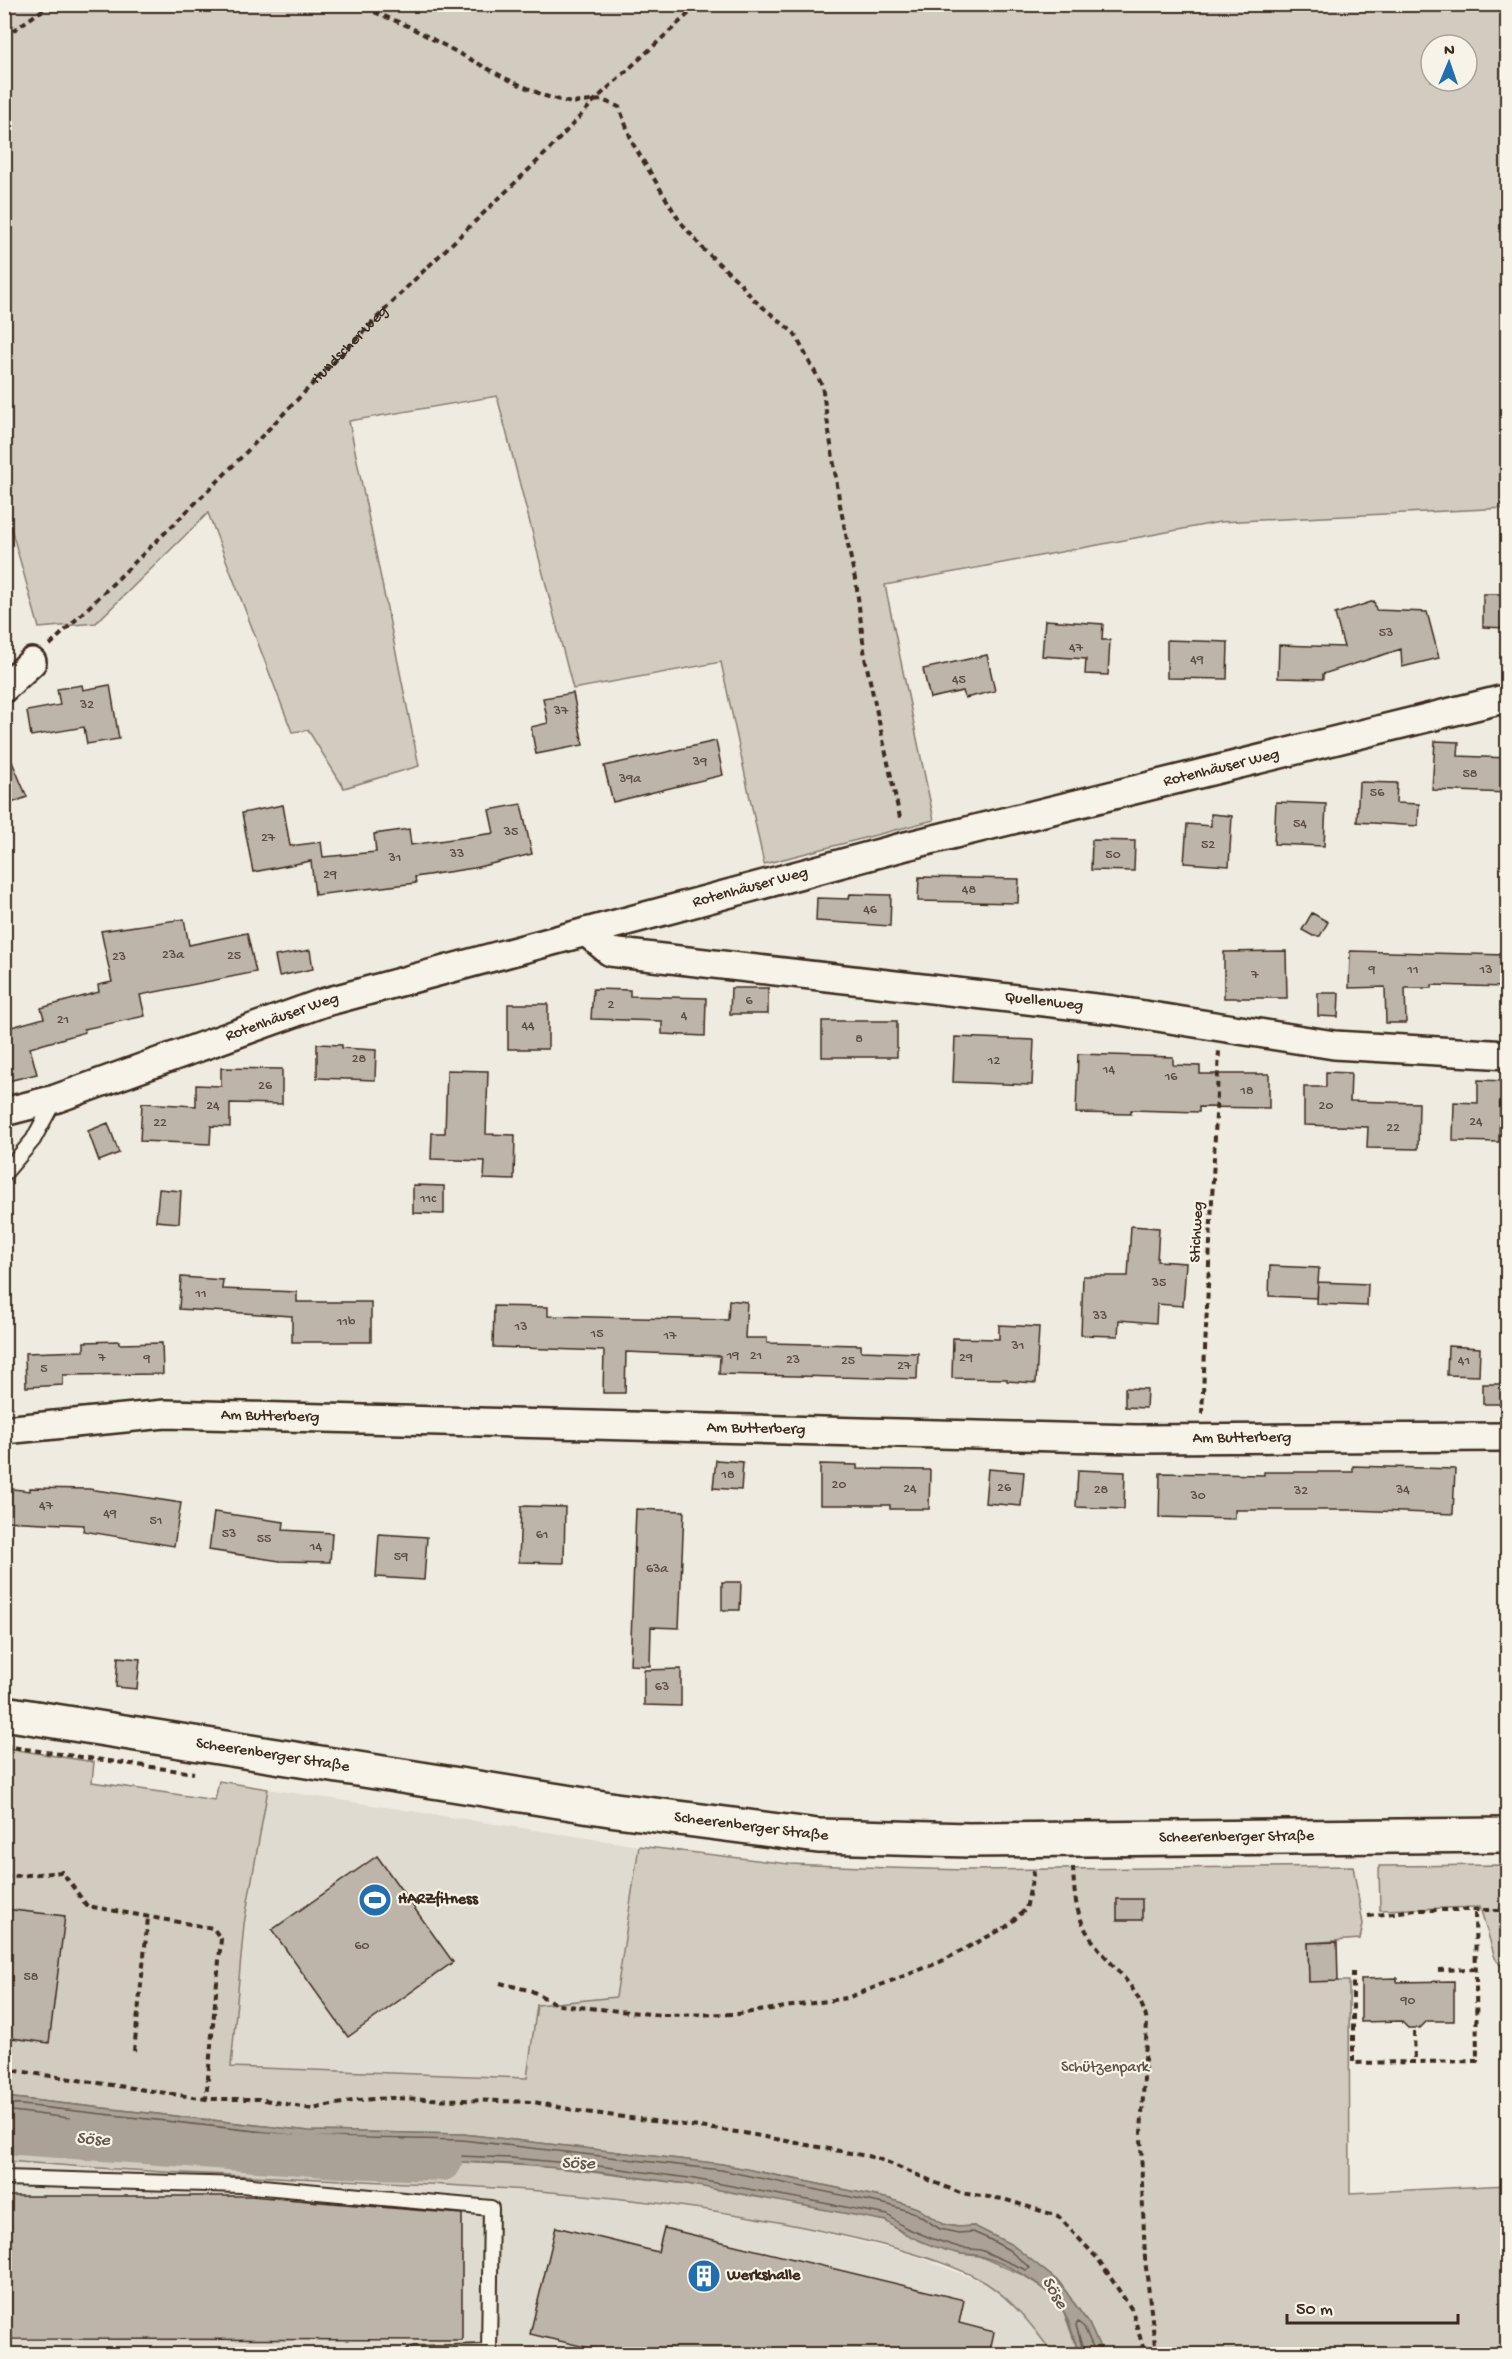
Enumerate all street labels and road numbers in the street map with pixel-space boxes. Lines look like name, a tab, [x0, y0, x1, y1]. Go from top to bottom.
street label: Hundscher Weg	[308, 302, 393, 389]
street label: Rotenhäuser Weg	[1162, 745, 1281, 792]
street label: Rotenhäuser Weg	[691, 863, 810, 912]
street label: Quellenweg	[1003, 988, 1084, 1016]
street label: Rotenhäuser Weg	[223, 989, 341, 1046]
street label: Stichweg	[1187, 1201, 1209, 1263]
street label: Am Butterberg	[221, 1406, 320, 1427]
street label: Am Butterberg	[706, 1418, 806, 1440]
street label: Am Butterberg	[1192, 1429, 1291, 1448]
street label: Scheerenberger Straße	[194, 1734, 352, 1777]
street label: Scheerenberger Straße	[673, 1808, 829, 1846]
street label: Scheerenberger Straße	[1159, 1827, 1315, 1848]

